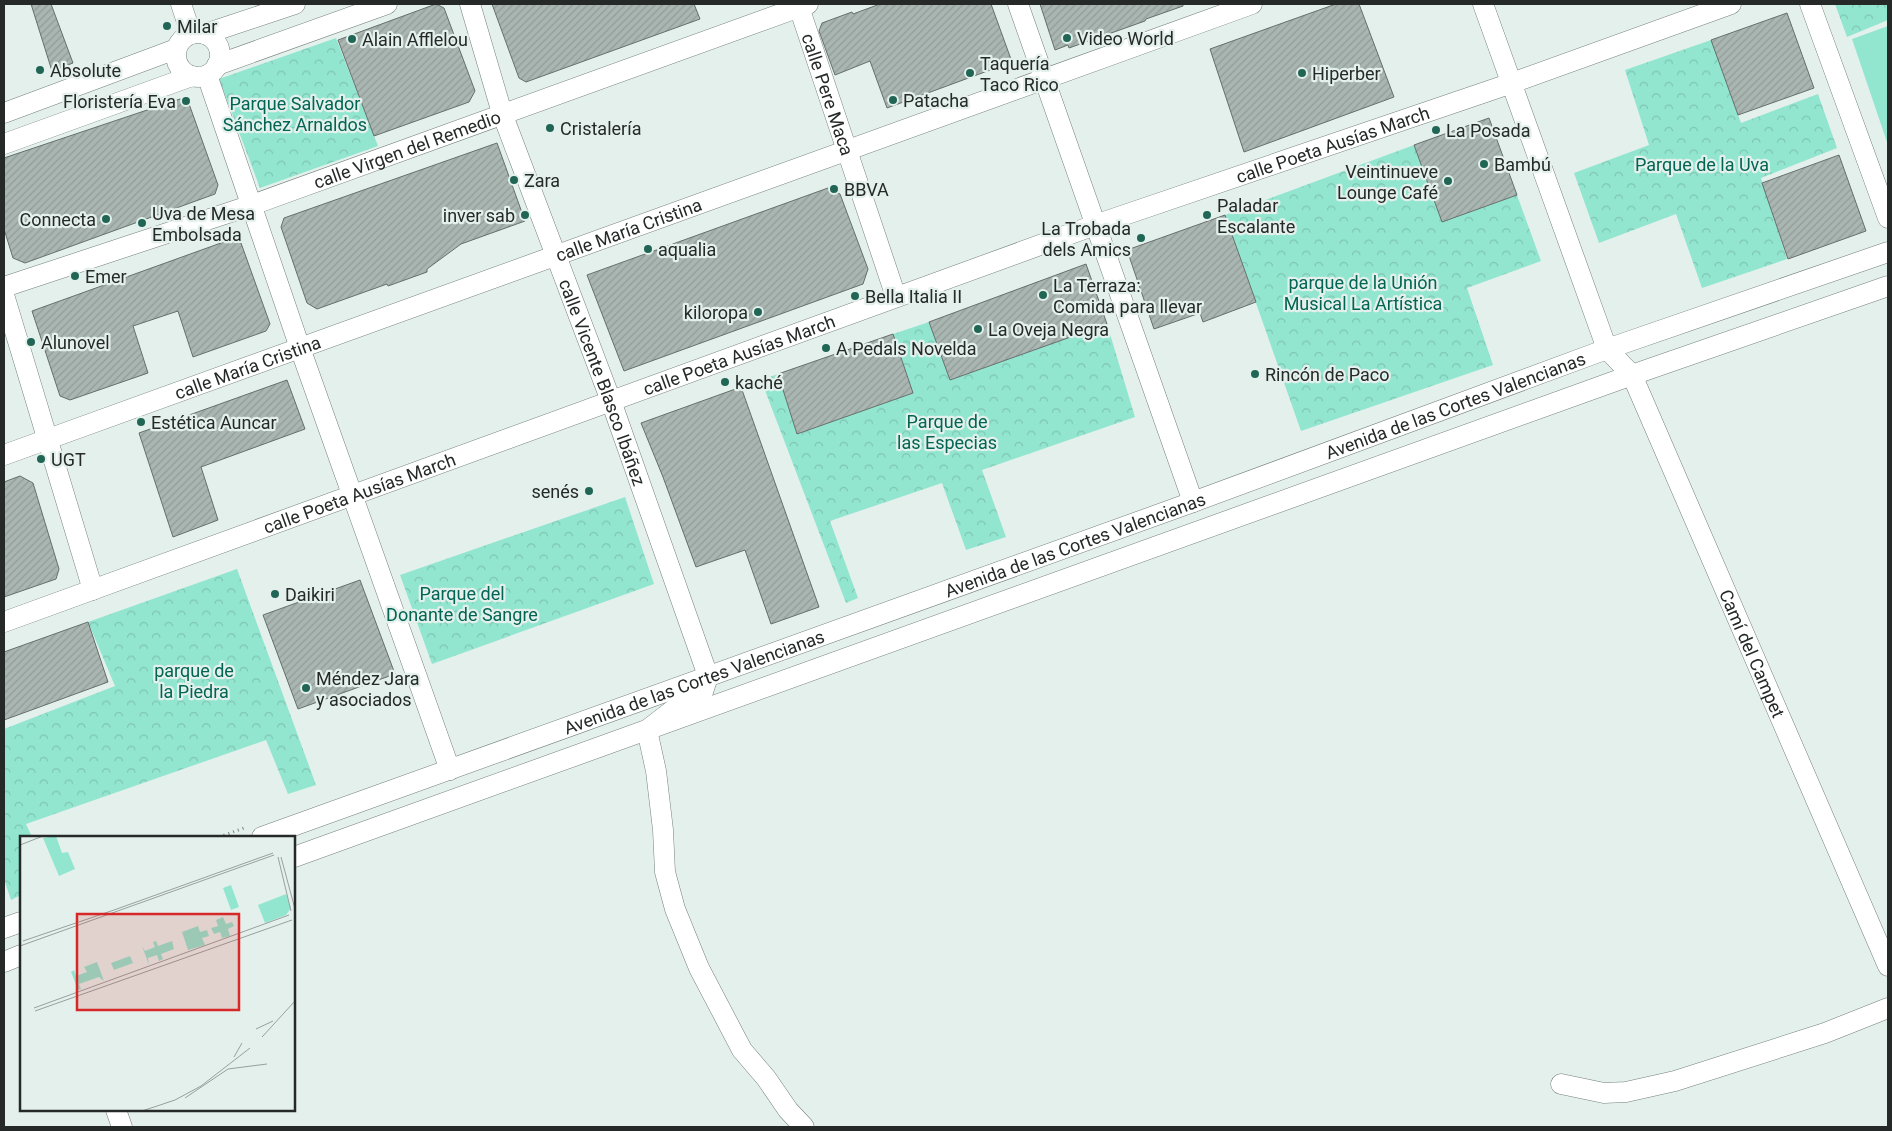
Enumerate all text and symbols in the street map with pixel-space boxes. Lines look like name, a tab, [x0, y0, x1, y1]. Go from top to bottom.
place label: Milar	[177, 16, 217, 37]
marker: Milar	[161, 20, 173, 32]
place label: Video World	[1077, 28, 1174, 49]
place label: Alain Afflelou	[362, 29, 468, 50]
street label: calle Pere Maca	[798, 30, 858, 158]
marker: Video World	[1061, 32, 1073, 44]
marker: Alain Afflelou	[346, 33, 358, 45]
place label: Taquería Taco Rico	[980, 53, 1059, 95]
place label: Absolute	[50, 60, 121, 81]
place label: Hiperber	[1312, 63, 1381, 84]
marker: Absolute	[34, 64, 46, 76]
marker: Taquería Taco Rico	[964, 67, 976, 79]
marker: Hiperber	[1296, 67, 1308, 79]
place label: Patacha	[903, 90, 969, 111]
place label: Floristería Eva	[63, 91, 176, 112]
park label: Parque Salvador Sánchez Arnaldos	[223, 93, 367, 135]
marker: Patacha	[887, 94, 899, 106]
marker: Floristería Eva	[180, 95, 192, 107]
street label: calle Poeta Ausías March	[1233, 101, 1432, 187]
street label: calle Virgen del Remedio	[311, 106, 503, 192]
place label: Cristalería	[560, 118, 641, 139]
place label: La Posada	[1446, 120, 1530, 141]
marker: Cristalería	[544, 122, 556, 134]
marker: La Posada	[1430, 124, 1442, 136]
place label: Bambú	[1494, 154, 1551, 175]
park label: Parque de la Uva	[1635, 154, 1769, 175]
marker: Bambú	[1478, 158, 1490, 170]
place label: Veintinueve Lounge Café	[1337, 161, 1438, 203]
place label: Zara	[524, 170, 560, 191]
marker: Zara	[508, 174, 520, 186]
marker: Veintinueve Lounge Café	[1442, 175, 1454, 187]
place label: BBVA	[844, 179, 889, 200]
marker: BBVA	[828, 183, 840, 195]
street label: calle María Cristina	[553, 193, 704, 265]
place label: Paladar Escalante	[1217, 195, 1295, 237]
place label: Uva de Mesa Embolsada	[152, 203, 255, 245]
place label: inver sab	[443, 205, 515, 226]
place label: Connecta	[19, 209, 96, 230]
marker: inver sab	[519, 209, 531, 221]
marker: Paladar Escalante	[1201, 209, 1213, 221]
marker: Connecta	[100, 213, 112, 225]
marker: Uva de Mesa Embolsada	[136, 217, 148, 229]
place label: La Trobada dels Amics	[1041, 218, 1131, 260]
marker: La Trobada dels Amics	[1135, 232, 1147, 244]
place label: aqualia	[658, 239, 716, 260]
marker: aqualia	[642, 243, 654, 255]
place label: Emer	[85, 266, 127, 287]
marker: Emer	[69, 270, 81, 282]
park label: parque de la Unión Musical La Artística	[1284, 272, 1442, 314]
place label: La Terraza: Comida para llevar	[1053, 275, 1202, 317]
street label: calle Vicente Blasco Ibáñez	[555, 276, 650, 488]
place label: Bella Italia II	[865, 286, 962, 307]
marker: La Terraza: Comida para llevar	[1037, 289, 1049, 301]
marker: Bella Italia II	[849, 290, 861, 302]
place label: kiloropa	[684, 302, 748, 323]
marker: kiloropa	[752, 306, 764, 318]
street label: calle Poeta Ausías March	[640, 310, 838, 399]
place label: La Oveja Negra	[988, 319, 1109, 340]
marker: La Oveja Negra	[972, 323, 984, 335]
street label: calle María Cristina	[172, 331, 324, 403]
place label: Alunovel	[41, 332, 110, 353]
marker: Alunovel	[25, 336, 37, 348]
place label: A Pedals Novelda	[836, 338, 977, 359]
marker: A Pedals Novelda	[820, 342, 832, 354]
street label: Avenida de las Cortes Valencianas	[1322, 347, 1588, 463]
place label: Rincón de Paco	[1265, 364, 1389, 385]
marker: Rincón de Paco	[1249, 368, 1261, 380]
place label: kaché	[735, 372, 783, 393]
marker: kaché	[719, 376, 731, 388]
park label: Parque de las Especias	[897, 411, 997, 453]
place label: Estética Auncar	[151, 412, 277, 433]
marker: Estética Auncar	[135, 416, 147, 428]
street label: calle Poeta Ausías March	[260, 448, 458, 537]
place label: UGT	[51, 449, 86, 470]
marker: UGT	[35, 453, 47, 465]
place label: senés	[531, 481, 579, 502]
marker: senés	[583, 485, 595, 497]
street label: Avenida de las Cortes Valencianas	[942, 488, 1208, 601]
park label: Parque del Donante de Sangre	[386, 583, 538, 625]
place label: Daikiri	[285, 584, 335, 605]
street label: Camí del Campet	[1716, 586, 1790, 721]
marker: Daikiri	[269, 588, 281, 600]
street label: Avenida de las Cortes Valencianas	[561, 625, 827, 738]
park label: parque de la Piedra	[154, 660, 234, 702]
place label: Méndez Jara y asociados	[316, 668, 420, 710]
marker: Méndez Jara y asociados	[300, 682, 312, 694]
inset map	[20, 836, 295, 1111]

